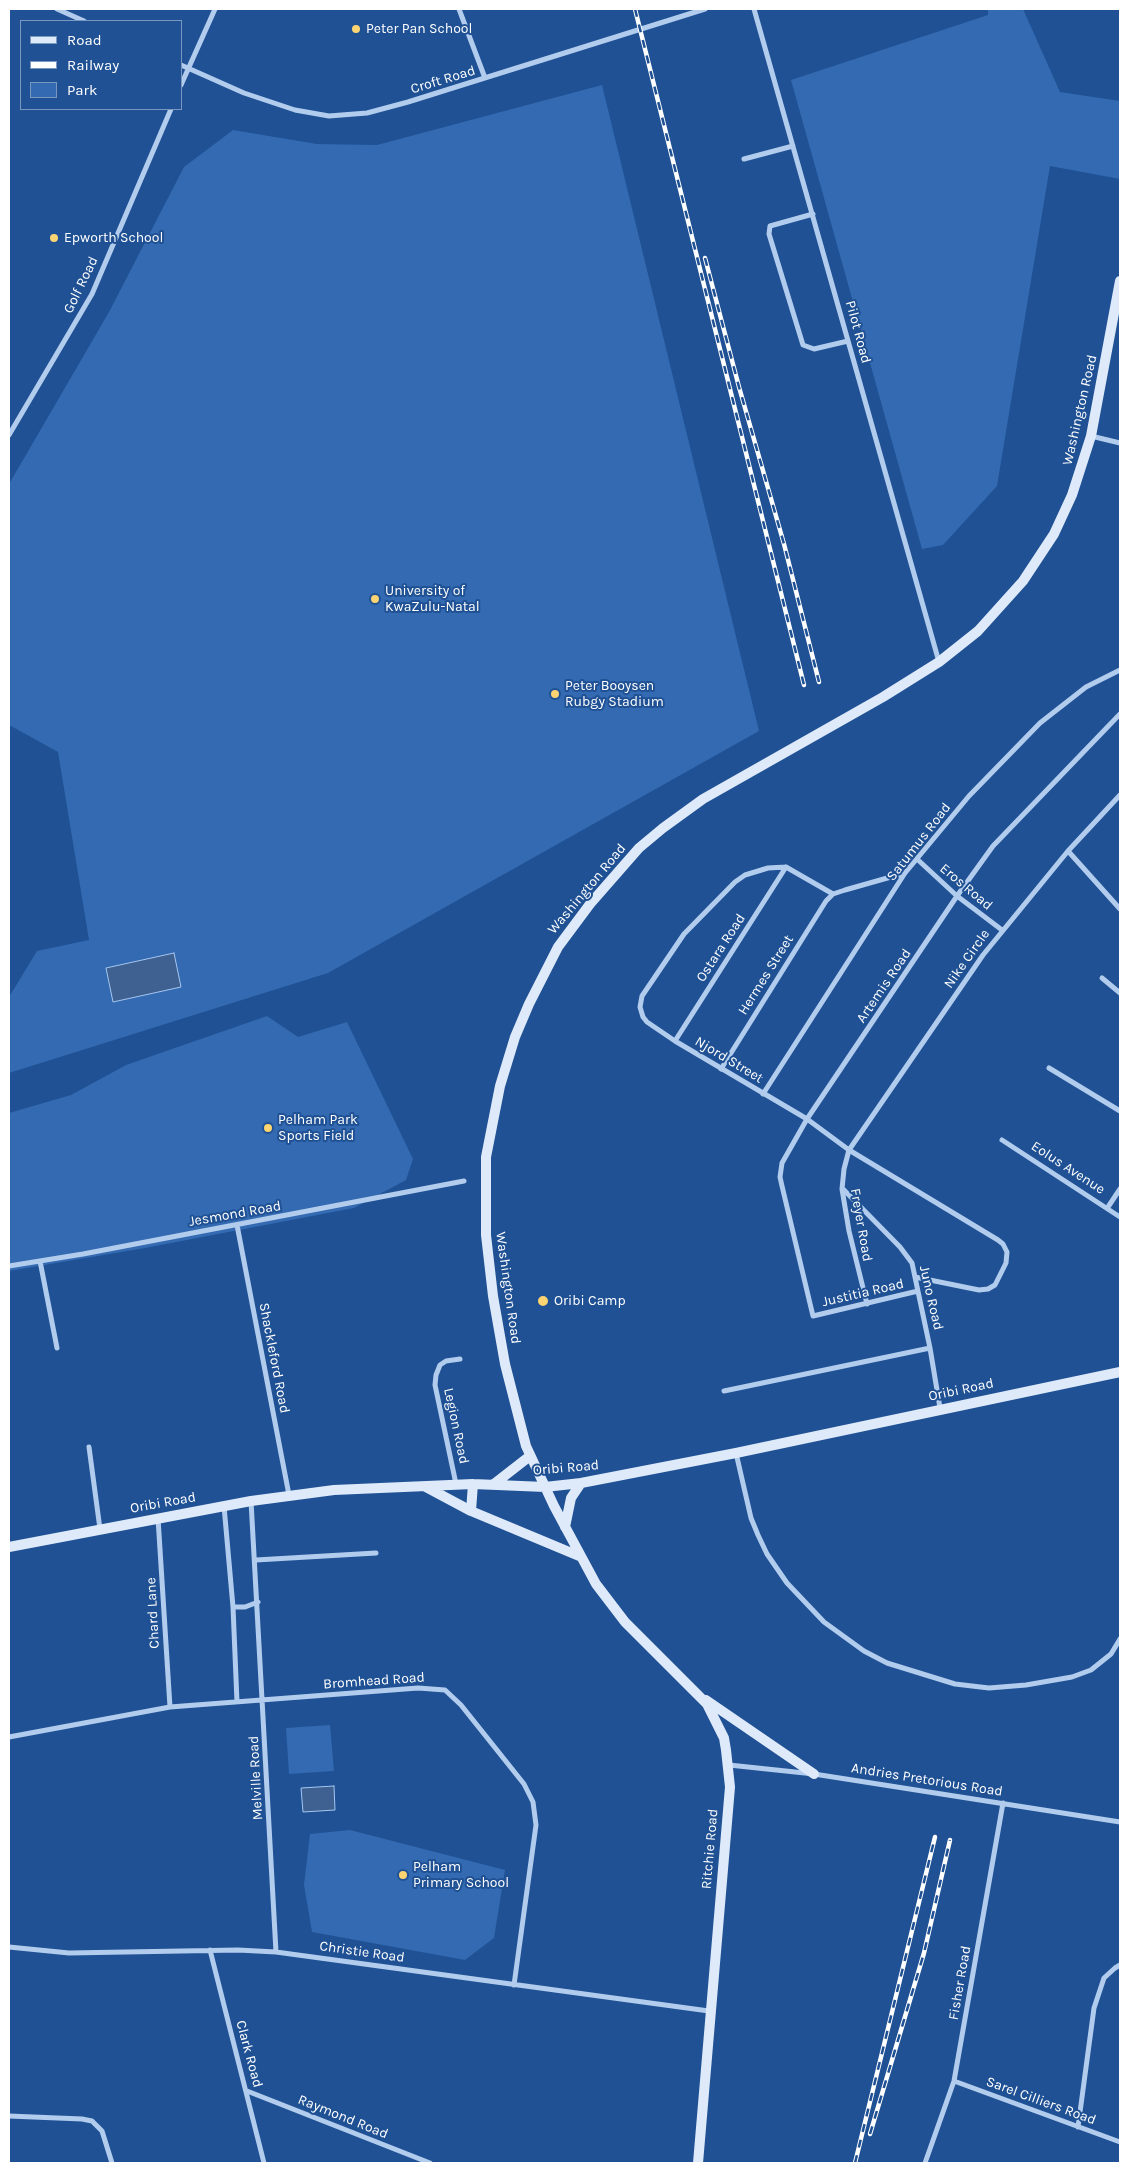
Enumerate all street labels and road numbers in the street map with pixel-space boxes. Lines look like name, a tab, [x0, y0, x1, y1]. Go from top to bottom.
street label: Croft Road	[409, 62, 477, 98]
street label: Golf Road	[60, 254, 102, 316]
street label: Pilot Road	[842, 299, 874, 365]
street label: Washington Road	[1059, 353, 1101, 467]
street label: Satumus Road	[883, 800, 955, 884]
street label: Washington Road	[544, 840, 630, 938]
street label: Eros Road	[936, 860, 996, 914]
street label: Ostara Road	[693, 911, 749, 985]
street label: Nike Circle	[941, 926, 993, 992]
street label: Hermes Street	[735, 932, 797, 1018]
street label: Artemis Road	[853, 946, 915, 1026]
street label: Njord Street	[692, 1033, 766, 1087]
street label: Eolus Avenue	[1028, 1138, 1108, 1198]
street label: Freyer Road	[846, 1187, 876, 1263]
street label: Jesmond Road	[188, 1198, 282, 1230]
street label: Washington Road	[492, 1231, 524, 1345]
street label: Juno Road	[915, 1264, 947, 1332]
street label: Justitia Road	[820, 1275, 906, 1311]
street label: Shackleford Road	[255, 1301, 293, 1415]
street label: Oribi Road	[927, 1375, 995, 1405]
street label: Legion Road	[440, 1386, 472, 1466]
street label: Oribi Road	[532, 1457, 600, 1479]
street label: Oribi Road	[129, 1489, 197, 1517]
street label: Chard Lane	[143, 1577, 163, 1649]
street label: Bromhead Road	[323, 1669, 425, 1693]
street label: Melville Road	[245, 1735, 267, 1821]
street label: Andries Pretorious Road	[850, 1760, 1004, 1800]
street label: Ritchie Road	[698, 1808, 722, 1890]
street label: Christie Road	[318, 1938, 406, 1966]
street label: Fisher Road	[945, 1945, 975, 2021]
street label: Clark Road	[232, 2019, 266, 2089]
street label: Sarel Cilliers Road	[984, 2073, 1098, 2129]
street label: Raymond Road	[295, 2091, 391, 2143]

